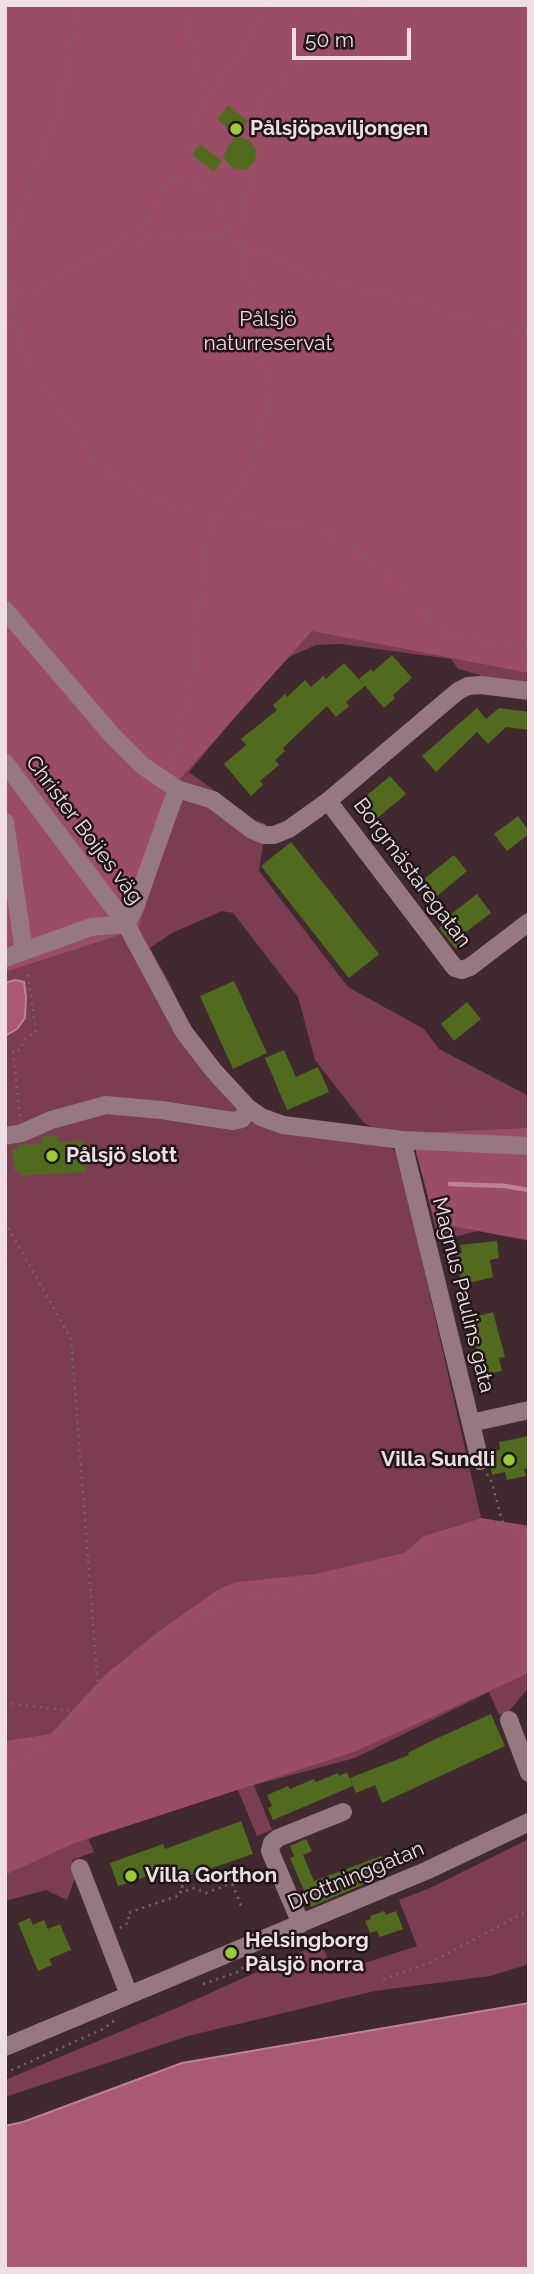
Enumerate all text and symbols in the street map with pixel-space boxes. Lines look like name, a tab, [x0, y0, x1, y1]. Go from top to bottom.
scale bar	[296, 14, 415, 58]
text: 50 m	[305, 27, 354, 52]
place label: Pålsjöpaviljongen	[250, 116, 428, 142]
marker: Pålsjöpaviljongen	[228, 121, 244, 137]
park label: Pålsjö naturreservat	[203, 307, 333, 357]
street label: Christer Boijes väg	[20, 751, 148, 909]
street label: Borgmästaregatan	[348, 793, 476, 953]
place label: Pålsjö slott	[66, 1143, 177, 1169]
marker: Pålsjö slott	[44, 1148, 60, 1164]
street label: Magnus Paulins gata	[427, 1195, 499, 1395]
place label: Villa Sundli	[381, 1447, 495, 1473]
marker: Villa Sundli	[501, 1452, 517, 1468]
street label: Drottninggatan	[284, 1836, 428, 1916]
place label: Villa Gorthon	[145, 1863, 277, 1889]
marker: Villa Gorthon	[123, 1868, 139, 1884]
place label: Helsingborg Pålsjö norra	[245, 1928, 369, 1978]
marker: Helsingborg Pålsjö norra	[223, 1945, 239, 1961]

